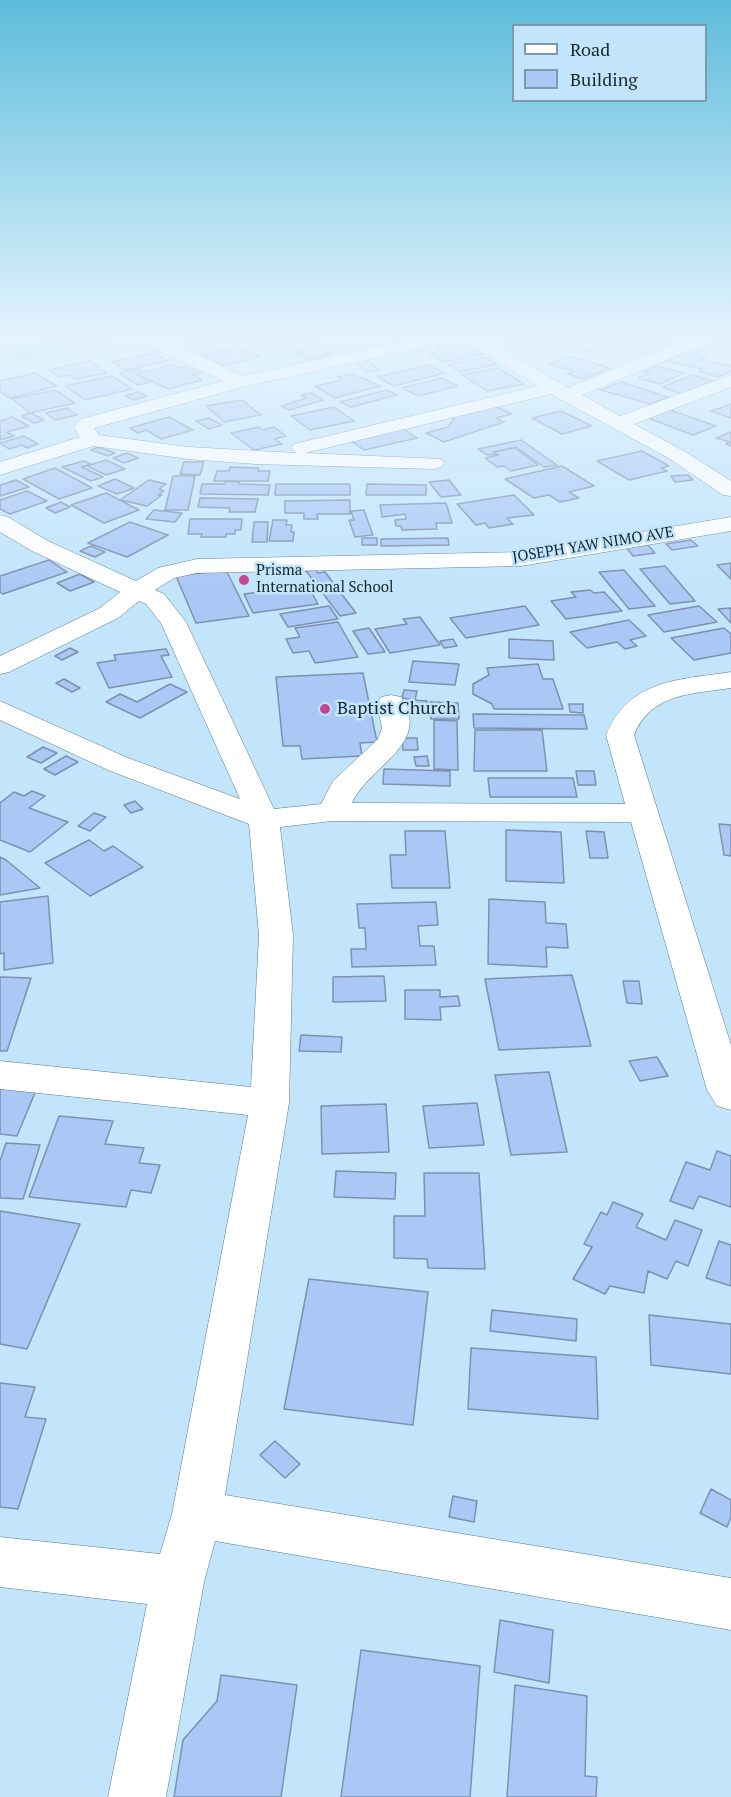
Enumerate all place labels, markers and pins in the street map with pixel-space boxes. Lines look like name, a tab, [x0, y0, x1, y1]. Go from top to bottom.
place label: Prisma International School	[256, 562, 394, 597]
marker: Prisma International School	[237, 573, 251, 587]
place label: Baptist Church	[337, 698, 456, 720]
marker: Baptist Church	[318, 702, 332, 716]

